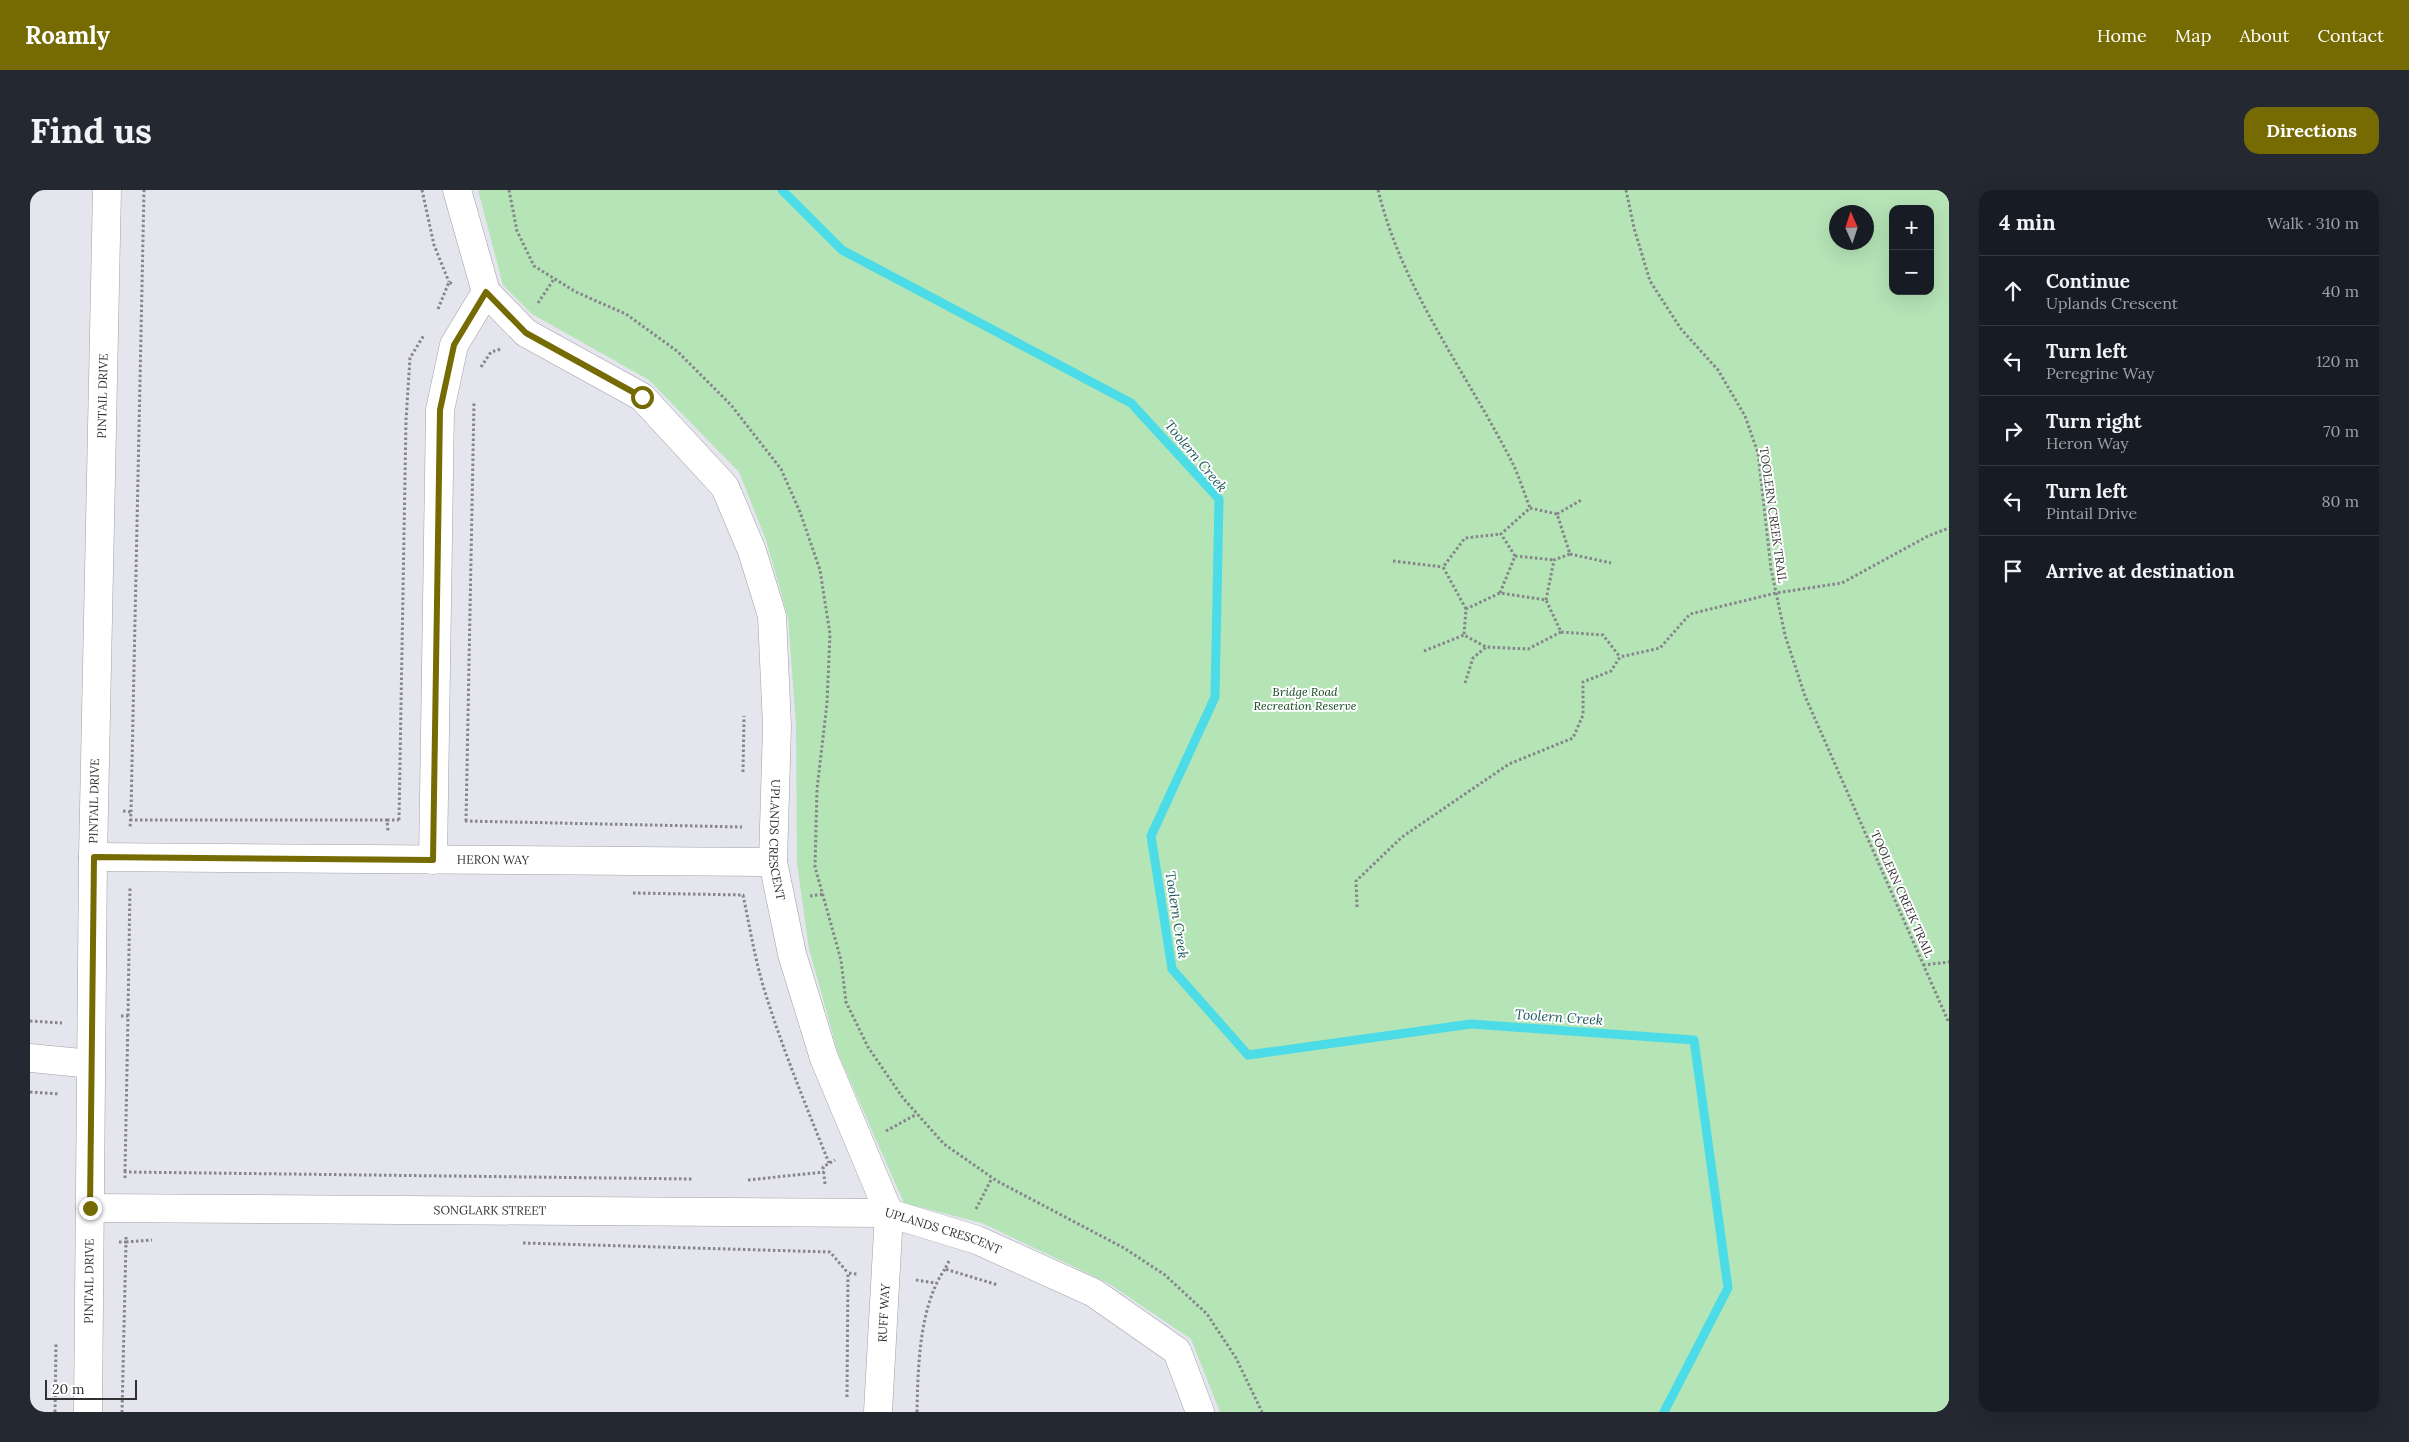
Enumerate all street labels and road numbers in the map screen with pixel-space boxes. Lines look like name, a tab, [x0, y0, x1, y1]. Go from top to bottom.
street label: PINTAIL DRIVE	[94, 353, 111, 439]
street label: TOOLERN CREEK TRAIL	[1757, 446, 1790, 584]
street label: PINTAIL DRIVE	[85, 758, 102, 844]
street label: UPLANDS CRESCENT	[766, 779, 789, 902]
street label: TOOLERN CREEK TRAIL	[1868, 828, 1937, 960]
street label: HERON WAY	[457, 852, 530, 867]
street label: SONGLARK STREET	[434, 1202, 547, 1218]
street label: UPLANDS CRESCENT	[883, 1204, 1004, 1257]
street label: PINTAIL DRIVE	[81, 1238, 97, 1324]
street label: RUFF WAY	[874, 1283, 893, 1343]

